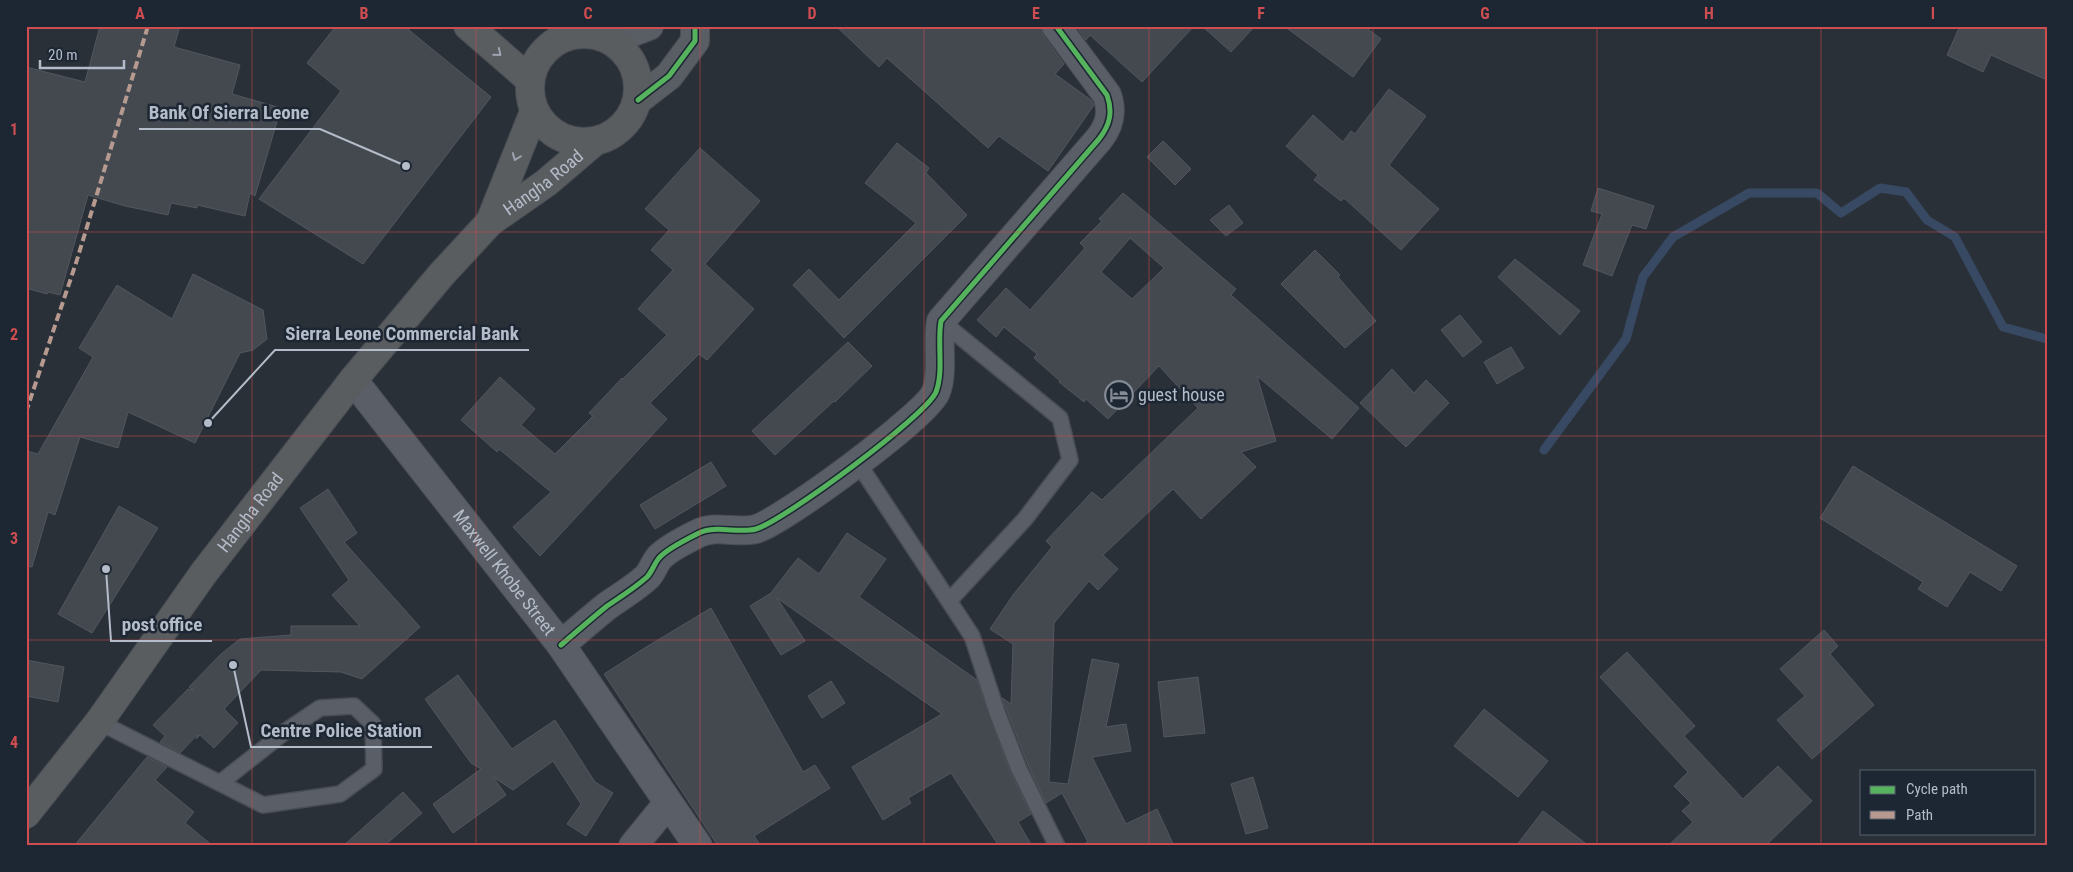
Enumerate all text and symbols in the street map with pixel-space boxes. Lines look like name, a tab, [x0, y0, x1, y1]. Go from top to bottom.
text: A	[135, 4, 145, 23]
text: B	[360, 4, 369, 23]
text: C	[583, 4, 593, 23]
text: D	[807, 4, 817, 23]
text: E	[1032, 4, 1040, 23]
text: F	[1257, 4, 1265, 23]
text: G	[1480, 4, 1490, 23]
text: H	[1704, 4, 1714, 23]
text: I	[1931, 4, 1935, 23]
scale bar	[40, 38, 124, 70]
text: 20 m	[48, 46, 78, 64]
one-way arrow	[492, 48, 501, 56]
callout: Bank Of Sierra Leone	[139, 95, 320, 129]
text: Bank Of Sierra Leone	[149, 101, 309, 124]
text: 1	[10, 120, 18, 139]
street label: Hangha Road	[499, 145, 587, 219]
one-way arrow	[512, 152, 522, 161]
callout: Sierra Leone Commercial Bank	[275, 316, 529, 350]
text: Sierra Leone Commercial Bank	[285, 322, 520, 345]
text: 2	[10, 325, 18, 344]
hotel icon: guest house	[1104, 380, 1134, 410]
place label: guest house	[1138, 384, 1225, 405]
street label: Hangha Road	[213, 468, 287, 556]
street label: Maxwell Khobe Street	[449, 505, 560, 639]
text: 3	[10, 529, 18, 548]
callout: post office	[111, 607, 212, 641]
text: post office	[122, 613, 202, 636]
callout: Centre Police Station	[251, 713, 432, 747]
text: Centre Police Station	[260, 719, 422, 742]
text: 4	[10, 733, 18, 752]
legend	[1860, 770, 2036, 834]
text: Cycle path	[1906, 780, 1968, 798]
text: Path	[1906, 806, 1933, 824]

